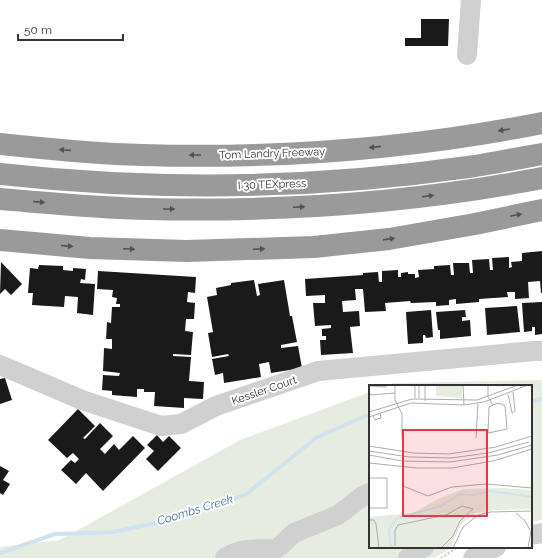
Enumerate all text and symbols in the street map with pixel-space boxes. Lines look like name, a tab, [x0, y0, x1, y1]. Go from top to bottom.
scale bar	[18, 16, 123, 42]
text: 50 m	[24, 23, 52, 37]
one-way arrow	[498, 127, 510, 133]
one-way arrow	[369, 144, 381, 150]
street label: Tom Landry Freeway	[219, 145, 325, 162]
one-way arrow	[59, 147, 71, 154]
one-way arrow	[188, 152, 201, 158]
street label: I 30 TEXpress	[238, 177, 306, 192]
one-way arrow	[422, 193, 434, 199]
one-way arrow	[33, 199, 45, 206]
one-way arrow	[293, 204, 306, 210]
one-way arrow	[163, 206, 176, 212]
one-way arrow	[510, 212, 523, 218]
one-way arrow	[383, 236, 395, 242]
one-way arrow	[61, 242, 73, 249]
one-way arrow	[253, 245, 265, 252]
one-way arrow	[123, 246, 136, 252]
street label: Kessler Court	[230, 373, 299, 408]
inset map	[369, 385, 532, 548]
water label: Coombs Creek	[155, 492, 235, 528]

